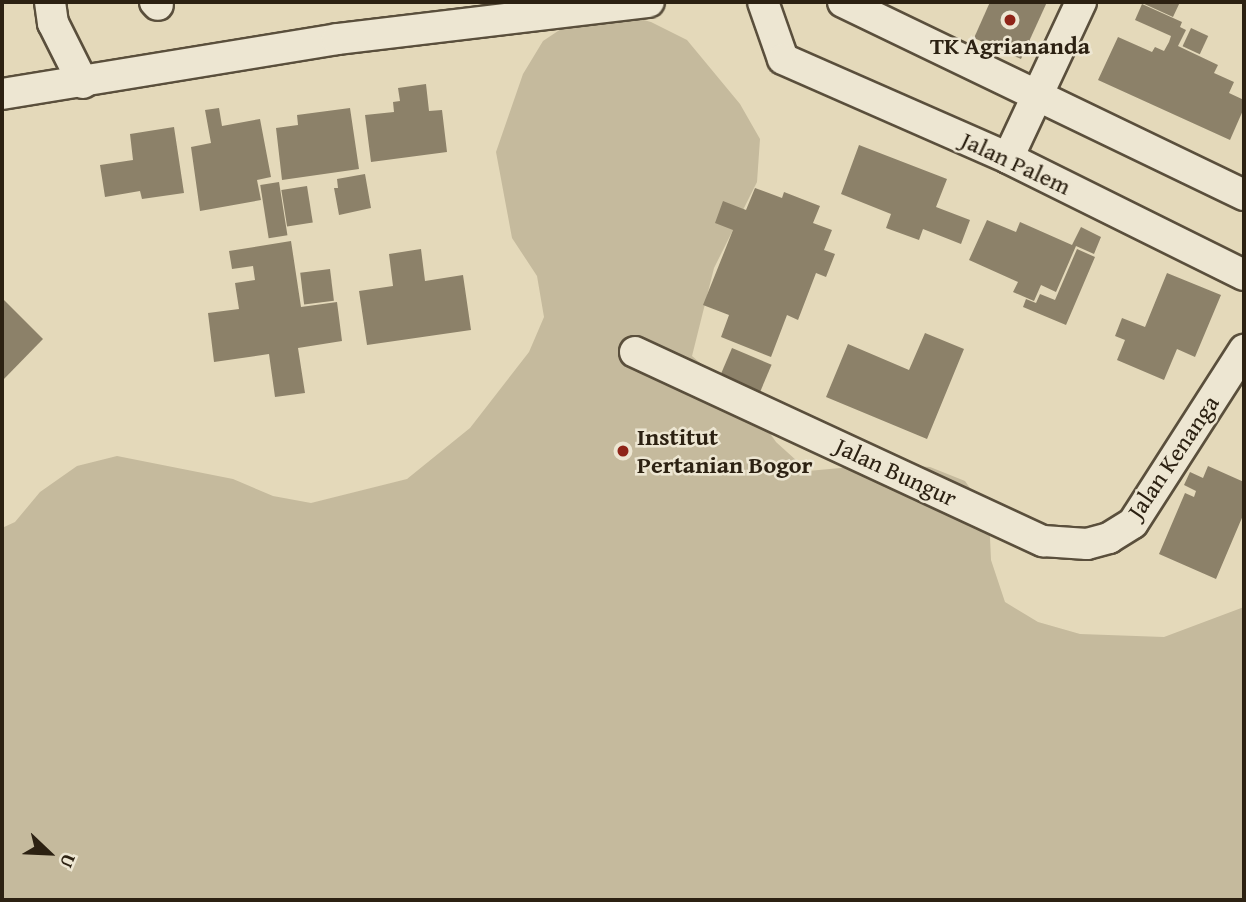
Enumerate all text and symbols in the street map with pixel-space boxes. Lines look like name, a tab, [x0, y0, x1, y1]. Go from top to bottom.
marker: TK Agriananda	[1002, 12, 1018, 28]
place label: TK Agriananda	[930, 32, 1090, 60]
street label: Jalan Palem	[957, 125, 1075, 201]
street label: Jalan Kenanga	[1121, 390, 1225, 524]
place label: Institut Pertanian Bogor	[637, 423, 813, 479]
street label: Jalan Bungur	[831, 431, 961, 513]
marker: Institut Pertanian Bogor	[615, 443, 631, 459]
north arrow	[14, 818, 84, 888]
text: U	[53, 850, 84, 873]

